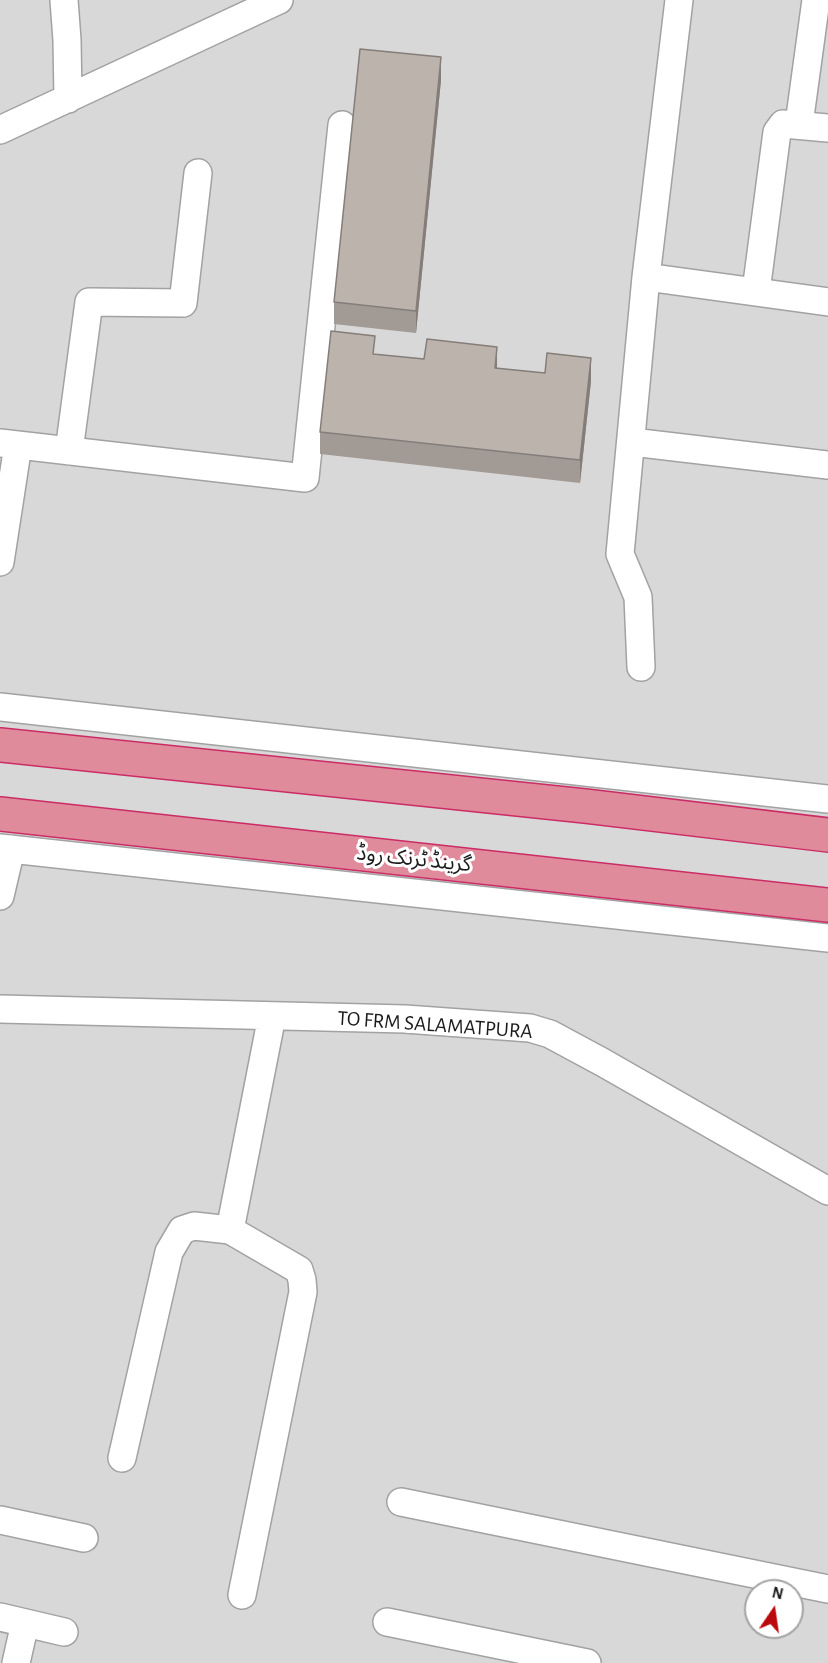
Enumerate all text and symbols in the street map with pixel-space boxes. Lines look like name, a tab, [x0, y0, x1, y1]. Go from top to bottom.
street label: گرینڈ ٹرنک روڈ	[355, 840, 473, 878]
street label: TO FRM SALAMATPURA	[337, 1006, 533, 1044]
north arrow	[744, 1579, 804, 1639]
text: N	[770, 1584, 785, 1602]

